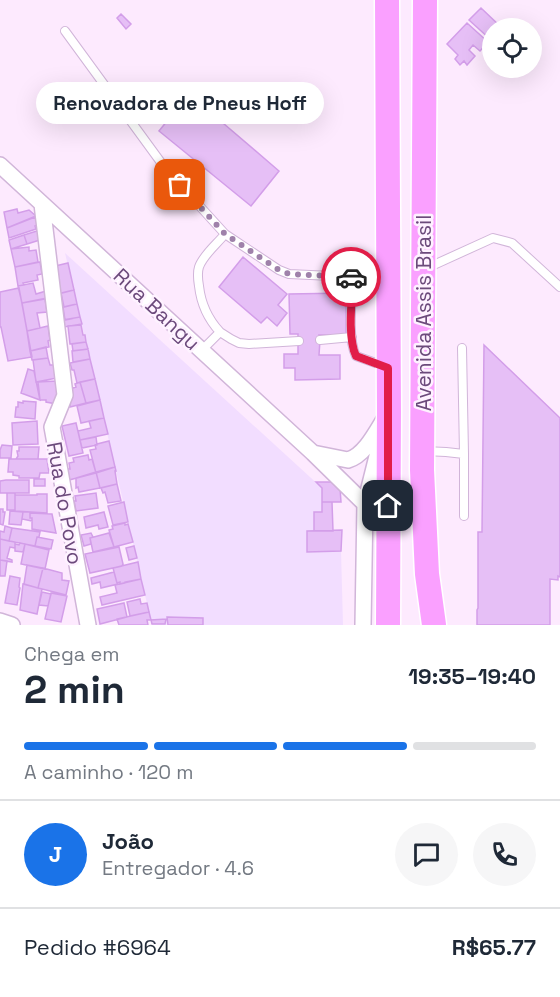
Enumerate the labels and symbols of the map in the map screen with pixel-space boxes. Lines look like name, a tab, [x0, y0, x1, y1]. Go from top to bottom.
callout: Renovadora de Pneus Hoff	[36, 83, 324, 125]
pin	[154, 159, 205, 210]
street label: Avenida Assis Brasil	[410, 215, 437, 411]
courier	[321, 247, 381, 307]
street label: Rua Bangu	[108, 262, 206, 356]
street label: Rua do Povo	[41, 440, 89, 566]
pin	[362, 480, 413, 531]

